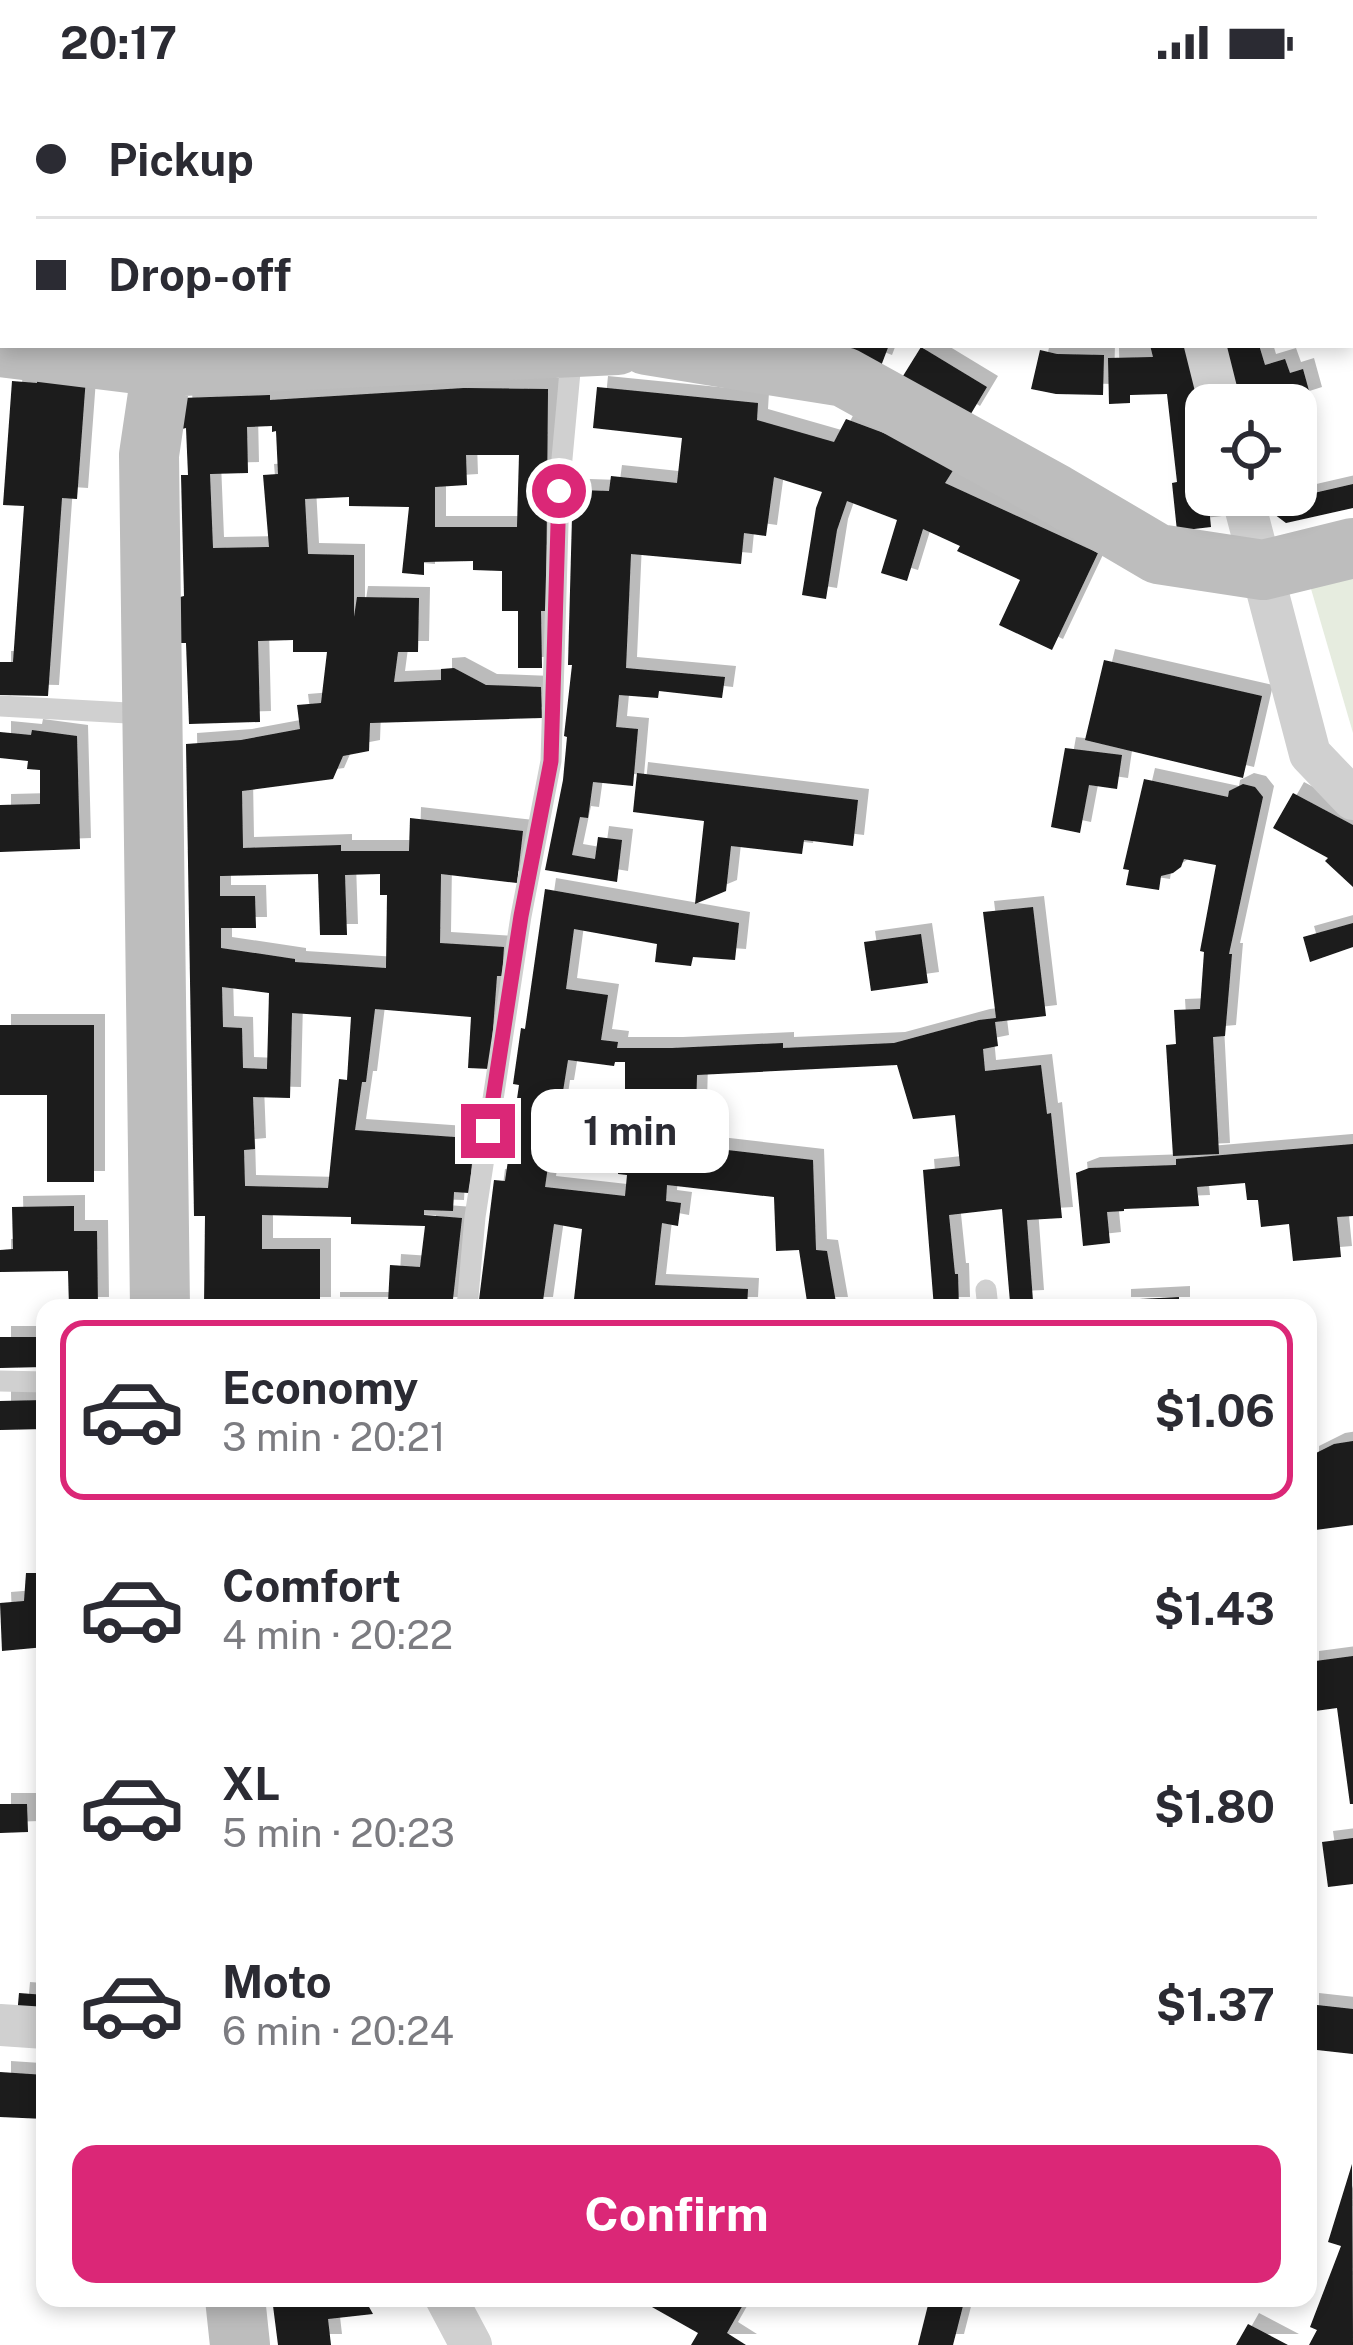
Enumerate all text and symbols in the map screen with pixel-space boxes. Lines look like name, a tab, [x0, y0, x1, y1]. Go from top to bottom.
text: 20:17	[60, 16, 177, 69]
text: Pickup	[108, 133, 254, 186]
text: Drop-off	[108, 248, 291, 301]
map controls	[1185, 384, 1317, 516]
button: locate	[1185, 384, 1317, 516]
route start	[532, 464, 586, 518]
callout: 1 min	[530, 1089, 728, 1173]
route end	[461, 1104, 515, 1158]
text: 1 min	[583, 1108, 677, 1154]
icon: car	[78, 1356, 186, 1464]
text: Economy	[222, 1361, 418, 1414]
text: $1.06	[1154, 1384, 1275, 1437]
text: 3 min · 20:21	[222, 1414, 446, 1460]
icon: car	[78, 1554, 186, 1662]
text: Comfort	[222, 1559, 401, 1612]
text: $1.43	[1154, 1582, 1275, 1635]
text: 4 min · 20:22	[222, 1612, 453, 1658]
icon: car	[78, 1752, 186, 1860]
text: XL	[222, 1757, 280, 1810]
text: $1.80	[1154, 1780, 1275, 1833]
text: 5 min · 20:23	[222, 1810, 455, 1856]
icon: car	[78, 1950, 186, 2058]
text: Moto	[222, 1955, 332, 2008]
text: $1.37	[1156, 1978, 1275, 2031]
text: 6 min · 20:24	[222, 2008, 454, 2054]
button: Confirm	[72, 2145, 1281, 2283]

